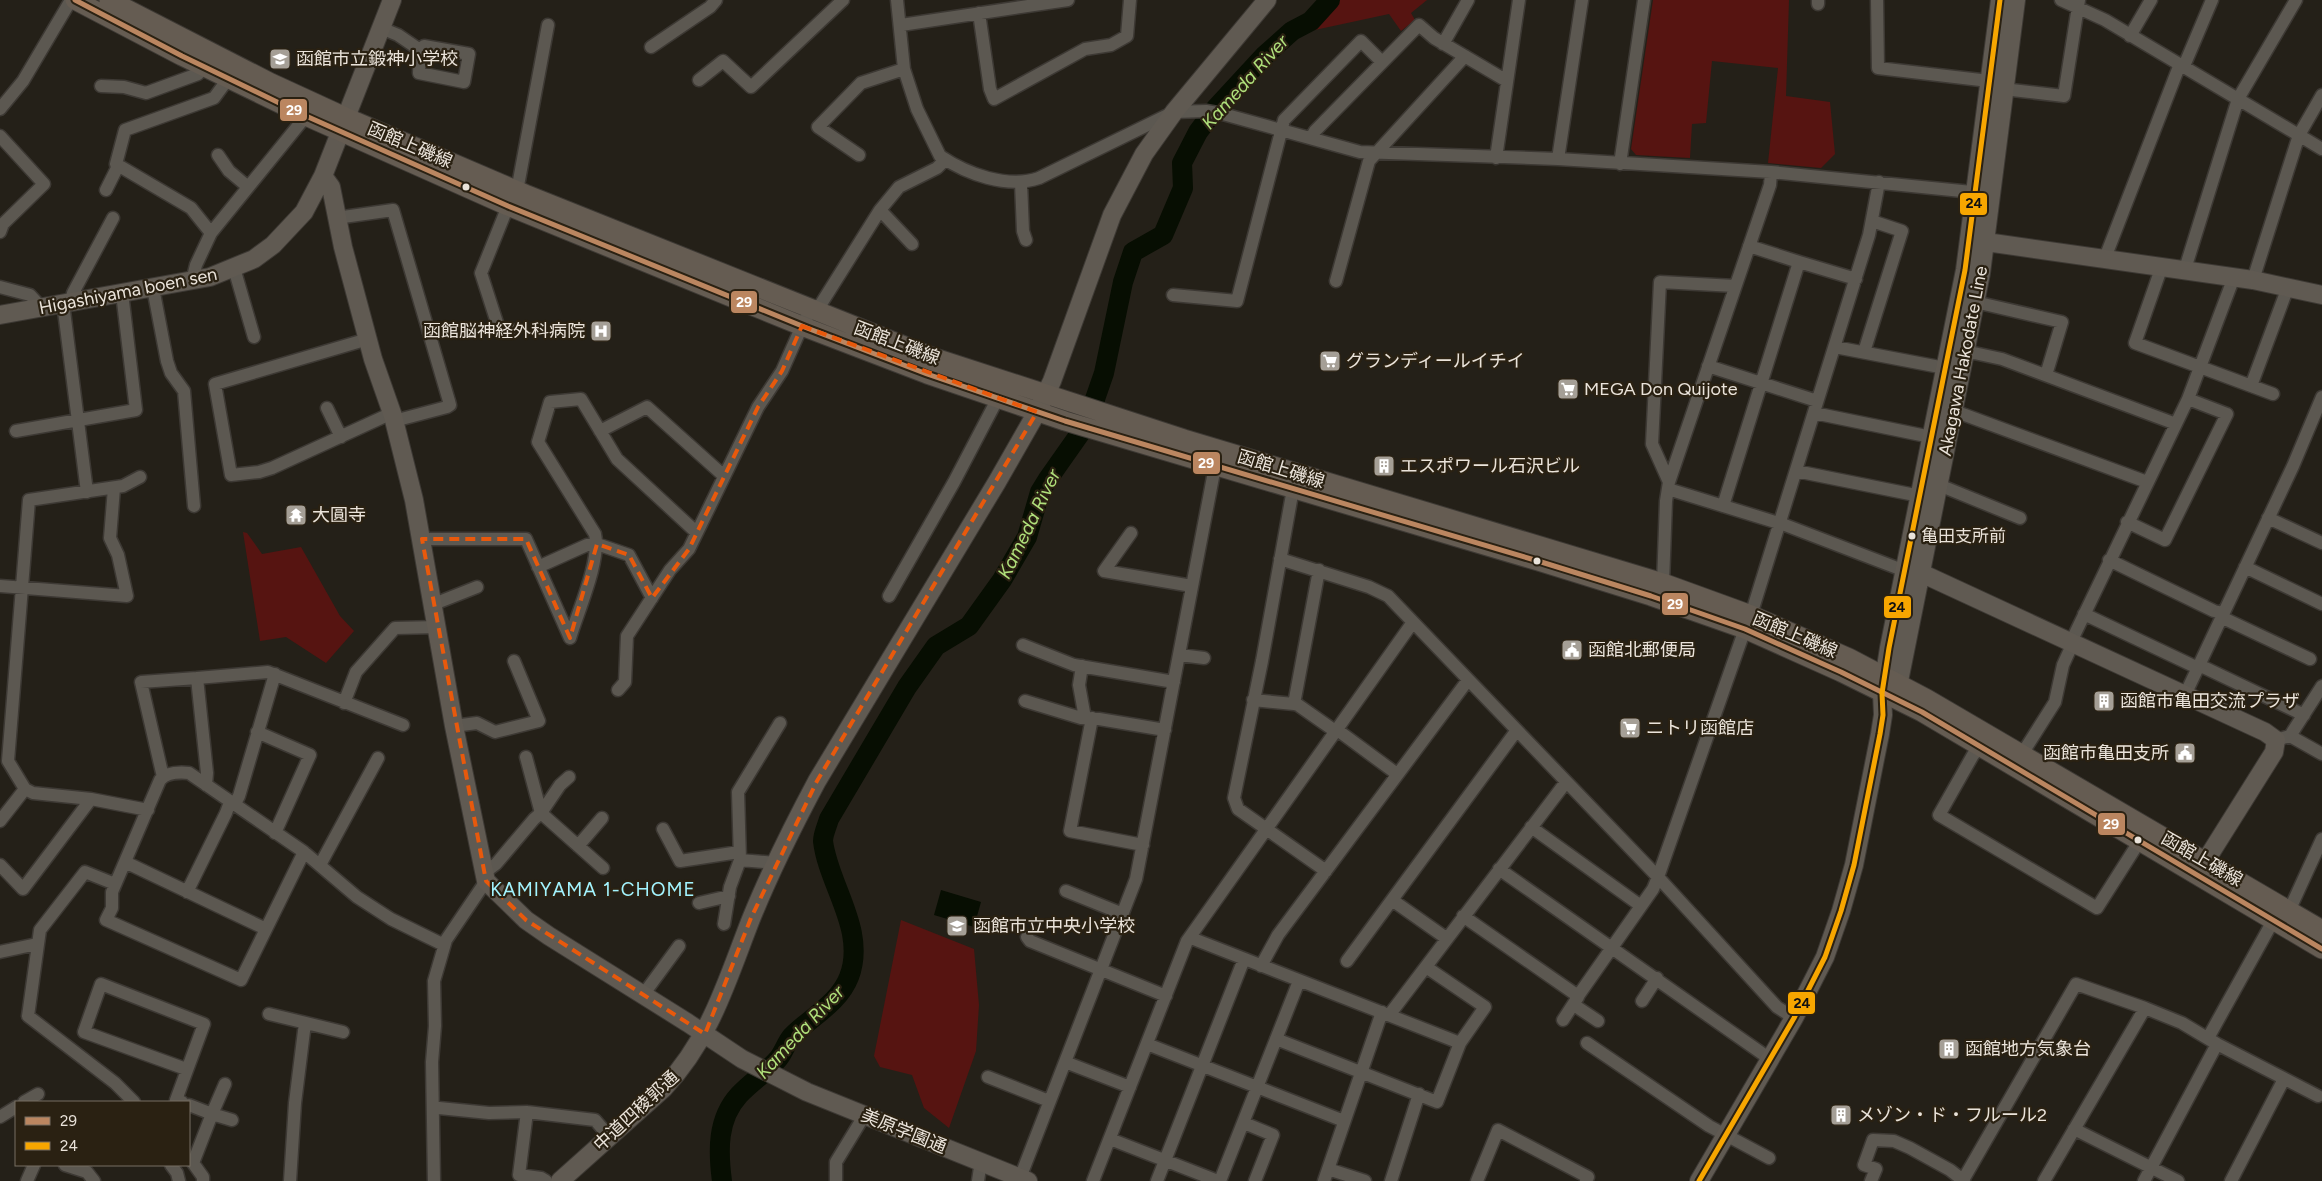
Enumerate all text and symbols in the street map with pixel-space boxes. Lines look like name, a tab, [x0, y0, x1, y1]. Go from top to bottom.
water label: Kameda River	[1197, 30, 1294, 134]
school or university icon: 函館市立鍛神小学校	[268, 47, 292, 71]
place label: 函館市立鍛神小学校	[296, 48, 458, 70]
line badge: 29	[279, 98, 308, 122]
text: 29	[286, 102, 302, 119]
street label: 函館上磯線	[364, 117, 456, 173]
unlabelled marker	[461, 182, 471, 192]
line badge: 24	[1959, 192, 1988, 216]
text: 24	[1966, 195, 1983, 212]
street label: Higashiyama boen sen	[37, 263, 219, 319]
street label: Akagawa Hakodate Line	[1934, 264, 1992, 458]
line badge: 29	[730, 290, 758, 314]
text: 29	[736, 294, 752, 311]
street label: 函館上磯線	[851, 317, 943, 369]
hospital icon: 函館脳神経外科病院	[589, 319, 613, 343]
place label: 函館脳神経外科病院	[423, 320, 585, 342]
supermarket icon: グランディールイチイ	[1318, 349, 1342, 373]
place label: グランディールイチイ	[1346, 350, 1525, 372]
supermarket icon: MEGA Don Quijote	[1556, 377, 1580, 401]
place label: MEGA Don Quijote	[1584, 378, 1738, 400]
street label: 函館上磯線	[1235, 445, 1327, 493]
line badge: 29	[1192, 451, 1221, 475]
building icon: エスポワール石沢ビル	[1372, 454, 1396, 478]
text: 29	[1198, 455, 1214, 472]
place label: エスポワール石沢ビル	[1400, 455, 1580, 477]
water label: Kameda River	[993, 465, 1066, 583]
temple icon: 大圓寺	[284, 503, 308, 527]
place label: 大圓寺	[312, 504, 366, 526]
place label: 亀田支所前	[1921, 526, 2006, 546]
marker: 亀田支所前	[1907, 531, 1917, 541]
unlabelled marker	[1532, 556, 1542, 566]
line badge: 29	[1661, 592, 1689, 616]
line badge: 24	[1883, 595, 1912, 619]
text: 29	[1667, 596, 1683, 613]
text: 24	[1889, 599, 1906, 616]
street label: 函館上磯線	[1749, 607, 1841, 663]
public building icon: 函館北郵便局	[1560, 638, 1584, 662]
place label: 函館北郵便局	[1588, 639, 1696, 661]
building icon: 函館市亀田交流プラザ	[2092, 689, 2116, 713]
place label: 函館市亀田交流プラザ	[2120, 690, 2300, 712]
supermarket icon: ニトリ函館店	[1618, 716, 1642, 740]
place label: ニトリ函館店	[1646, 717, 1754, 739]
public building icon: 函館市亀田支所	[2173, 741, 2197, 765]
place label: 函館市亀田支所	[2043, 742, 2169, 764]
line badge: 29	[2097, 812, 2126, 836]
text: 29	[2103, 816, 2119, 833]
street label: 函館上磯線	[2158, 827, 2246, 891]
unlabelled marker	[2133, 835, 2143, 845]
district label: KAMIYAMA 1-CHOME	[490, 878, 696, 901]
school or university icon: 函館市立中央小学校	[945, 914, 969, 938]
place label: 函館市立中央小学校	[973, 915, 1135, 937]
water label: Kameda River	[751, 980, 849, 1083]
line badge: 24	[1787, 991, 1816, 1015]
text: 24	[1794, 995, 1811, 1012]
building icon: 函館地方気象台	[1937, 1037, 1961, 1061]
place label: 函館地方気象台	[1965, 1038, 2091, 1060]
street label: 中道四稜郭通	[589, 1066, 683, 1156]
legend	[15, 1101, 190, 1166]
building icon: メゾン・ド・フルール2	[1829, 1103, 1853, 1127]
street label: 美原学園通	[858, 1104, 950, 1158]
place label: メゾン・ド・フルール2	[1857, 1104, 2047, 1126]
text: 29	[60, 1112, 77, 1130]
text: 24	[60, 1137, 78, 1155]

